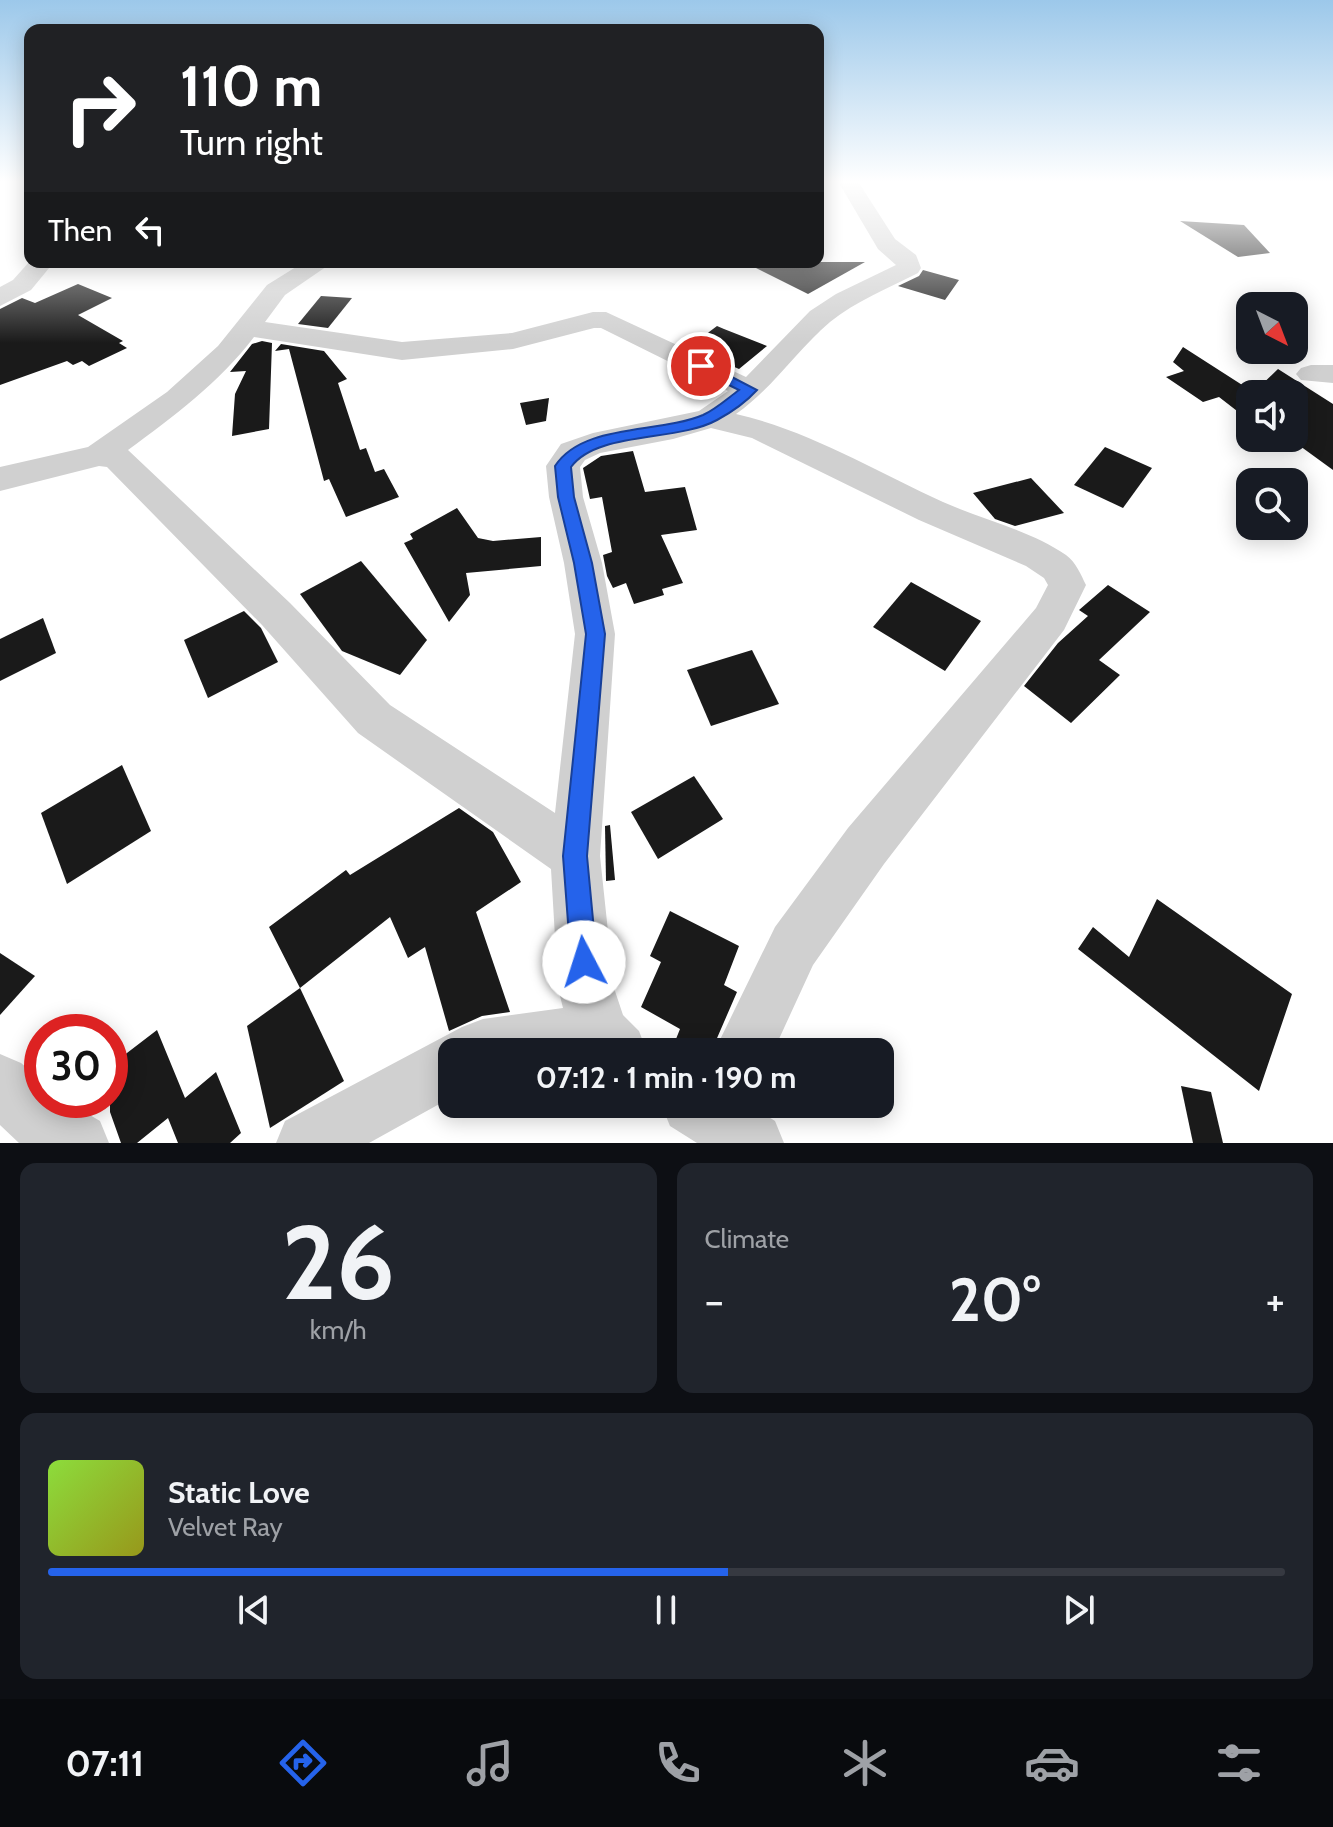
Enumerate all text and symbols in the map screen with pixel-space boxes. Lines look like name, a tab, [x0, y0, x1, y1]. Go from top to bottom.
text: 110 m	[180, 52, 322, 120]
icon: right	[48, 56, 152, 160]
text: Turn right	[180, 120, 323, 164]
icon: left	[128, 208, 172, 252]
text: Then	[48, 212, 112, 249]
north arrow	[1236, 292, 1308, 364]
map controls	[1236, 292, 1308, 540]
pin	[667, 332, 735, 400]
icon: arrive	[679, 344, 723, 388]
button: sound	[1236, 380, 1308, 452]
button: search	[1236, 468, 1308, 540]
position arrow	[542, 920, 626, 1004]
speed limit sign: 30	[24, 1014, 128, 1118]
text: 07:12 · 1 min · 190 m	[536, 1059, 796, 1096]
text: 26	[282, 1199, 395, 1325]
text: Climate	[705, 1223, 789, 1255]
text: 20°	[949, 1263, 1040, 1336]
text: −	[705, 1274, 724, 1327]
text: +	[1266, 1274, 1285, 1327]
text: km/h	[310, 1314, 367, 1346]
text: Static Love	[168, 1474, 310, 1511]
text: Velvet Ray	[168, 1511, 283, 1543]
icon: previous	[232, 1588, 276, 1632]
icon: pause	[644, 1588, 688, 1632]
icon: next	[1057, 1588, 1101, 1632]
icon: directions	[275, 1735, 331, 1791]
icon: music	[462, 1735, 518, 1791]
icon: phone	[650, 1735, 706, 1791]
icon: climate	[837, 1735, 893, 1791]
icon: car	[1024, 1735, 1080, 1791]
icon: filters	[1211, 1735, 1267, 1791]
text: 07:11	[66, 1741, 144, 1785]

